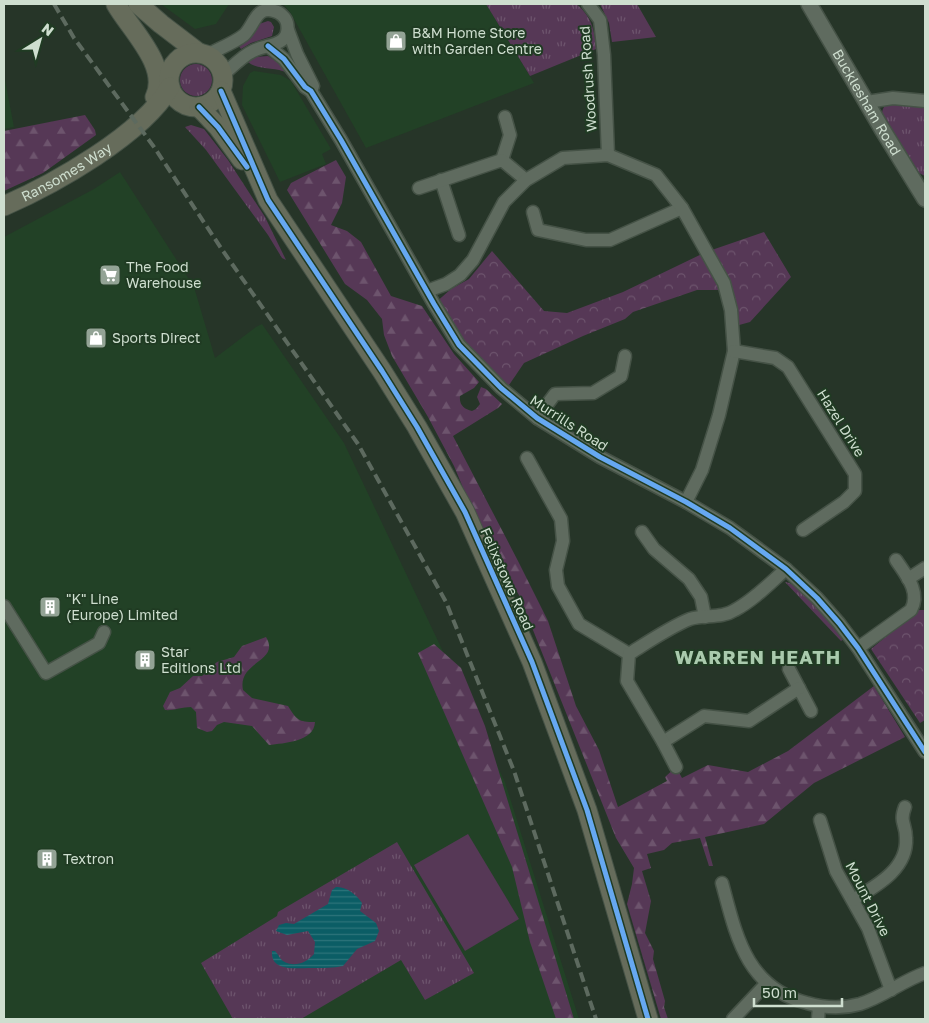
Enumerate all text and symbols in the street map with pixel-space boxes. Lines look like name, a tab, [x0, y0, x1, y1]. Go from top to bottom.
north arrow	[15, 15, 65, 65]
text: N	[39, 19, 57, 39]
place label: B&M Home Store with Garden Centre	[412, 24, 542, 57]
street label: Woodrush Road	[575, 26, 600, 133]
shop icon: B&M Home Store with Garden Centre	[384, 29, 408, 53]
street label: Bucklesham Road	[829, 46, 905, 158]
street label: Ransomes Way	[18, 139, 115, 205]
place label: The Food Warehouse	[126, 258, 201, 291]
supermarket icon: The Food Warehouse	[98, 263, 122, 287]
shop icon: Sports Direct	[84, 326, 108, 350]
place label: Sports Direct	[112, 329, 200, 346]
street label: Hazel Drive	[814, 386, 869, 460]
street label: Murrills Road	[527, 391, 611, 454]
street label: Felixstowe Road	[477, 525, 538, 633]
place label: "K" Line (Europe) Limited	[66, 590, 178, 623]
building icon: "K" Line (Europe) Limited	[38, 595, 62, 619]
place label: Star Editions Ltd	[161, 643, 241, 676]
district label: WARREN HEATH	[675, 645, 841, 668]
building icon: Star Editions Ltd	[133, 648, 157, 672]
building icon: Textron	[35, 847, 59, 871]
place label: Textron	[63, 850, 114, 867]
street label: Mount Drive	[842, 859, 894, 939]
scale bar	[754, 976, 842, 1008]
text: 50 m	[762, 983, 797, 1001]

